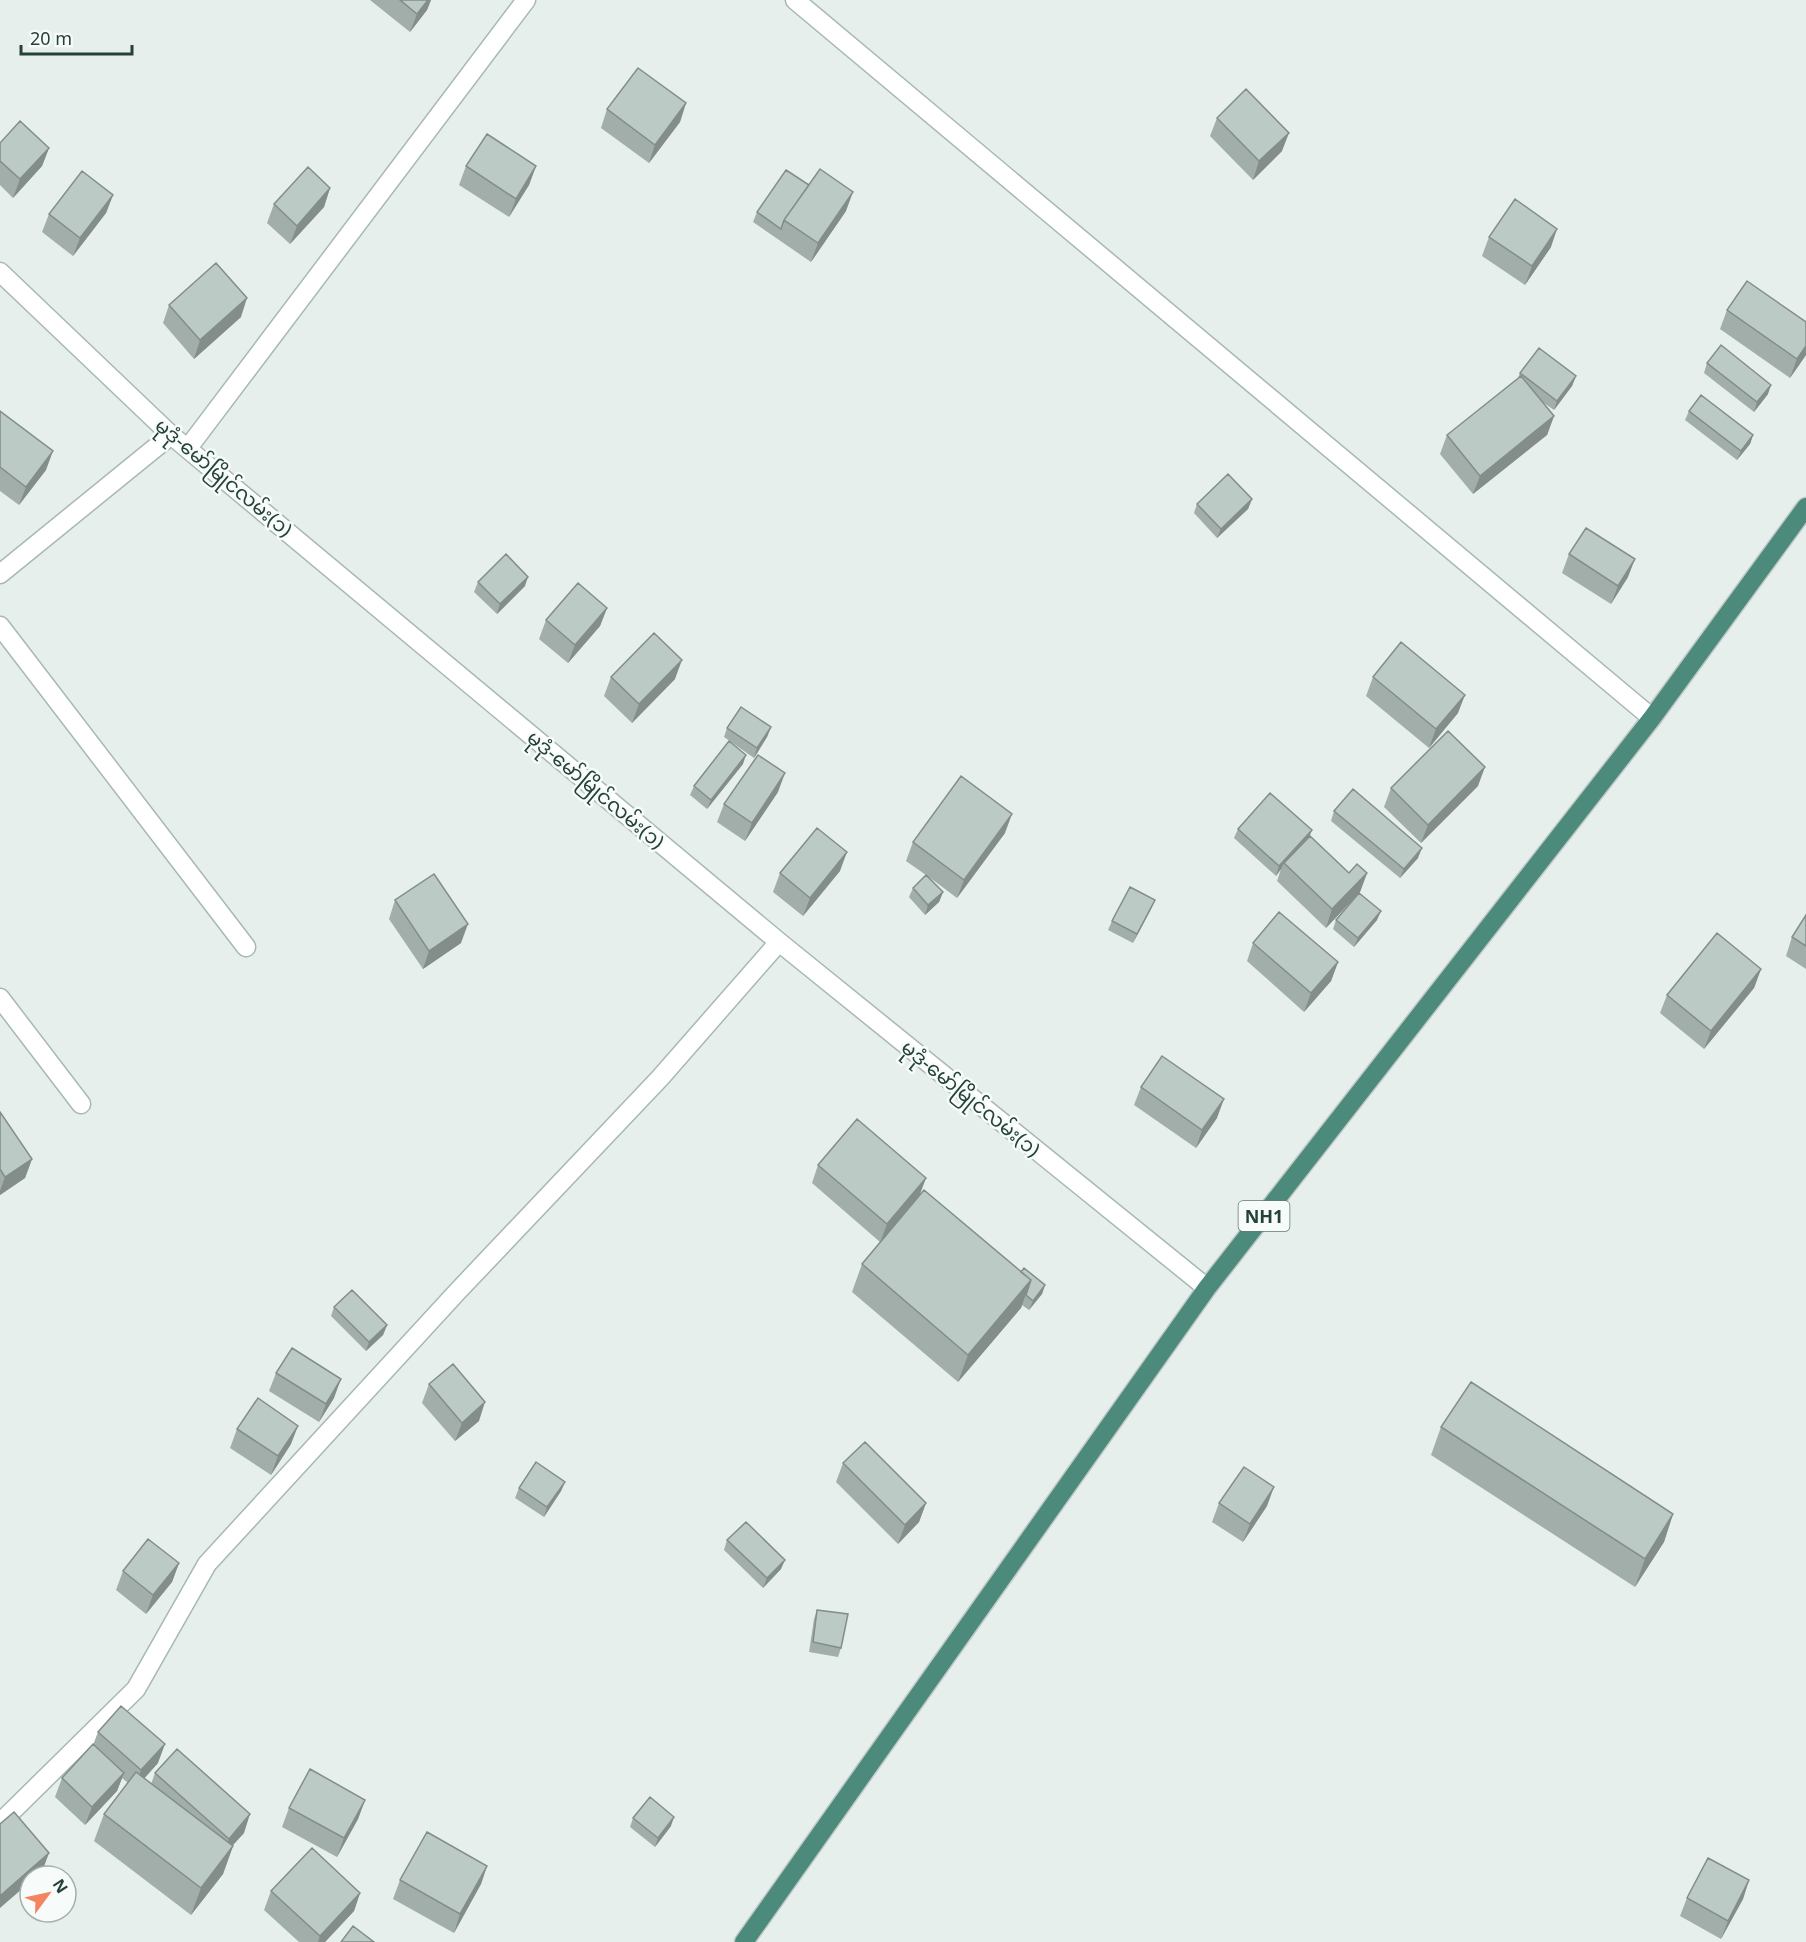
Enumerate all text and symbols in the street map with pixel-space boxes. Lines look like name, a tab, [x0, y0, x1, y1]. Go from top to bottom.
scale bar	[21, 18, 132, 56]
text: 20 m	[30, 26, 72, 50]
street label: မုဒုံ-မော်မြိုင်လမ်း(၁)	[147, 412, 298, 546]
street label: မုဒုံ-မော်မြိုင်လမ်း(၁)	[519, 724, 670, 858]
street label: မုဒုံ-မော်မြိုင်လမ်း(၁)	[893, 1034, 1046, 1166]
road number: NH1	[1238, 1201, 1290, 1231]
north arrow	[18, 1864, 78, 1924]
text: N	[48, 1874, 73, 1897]

